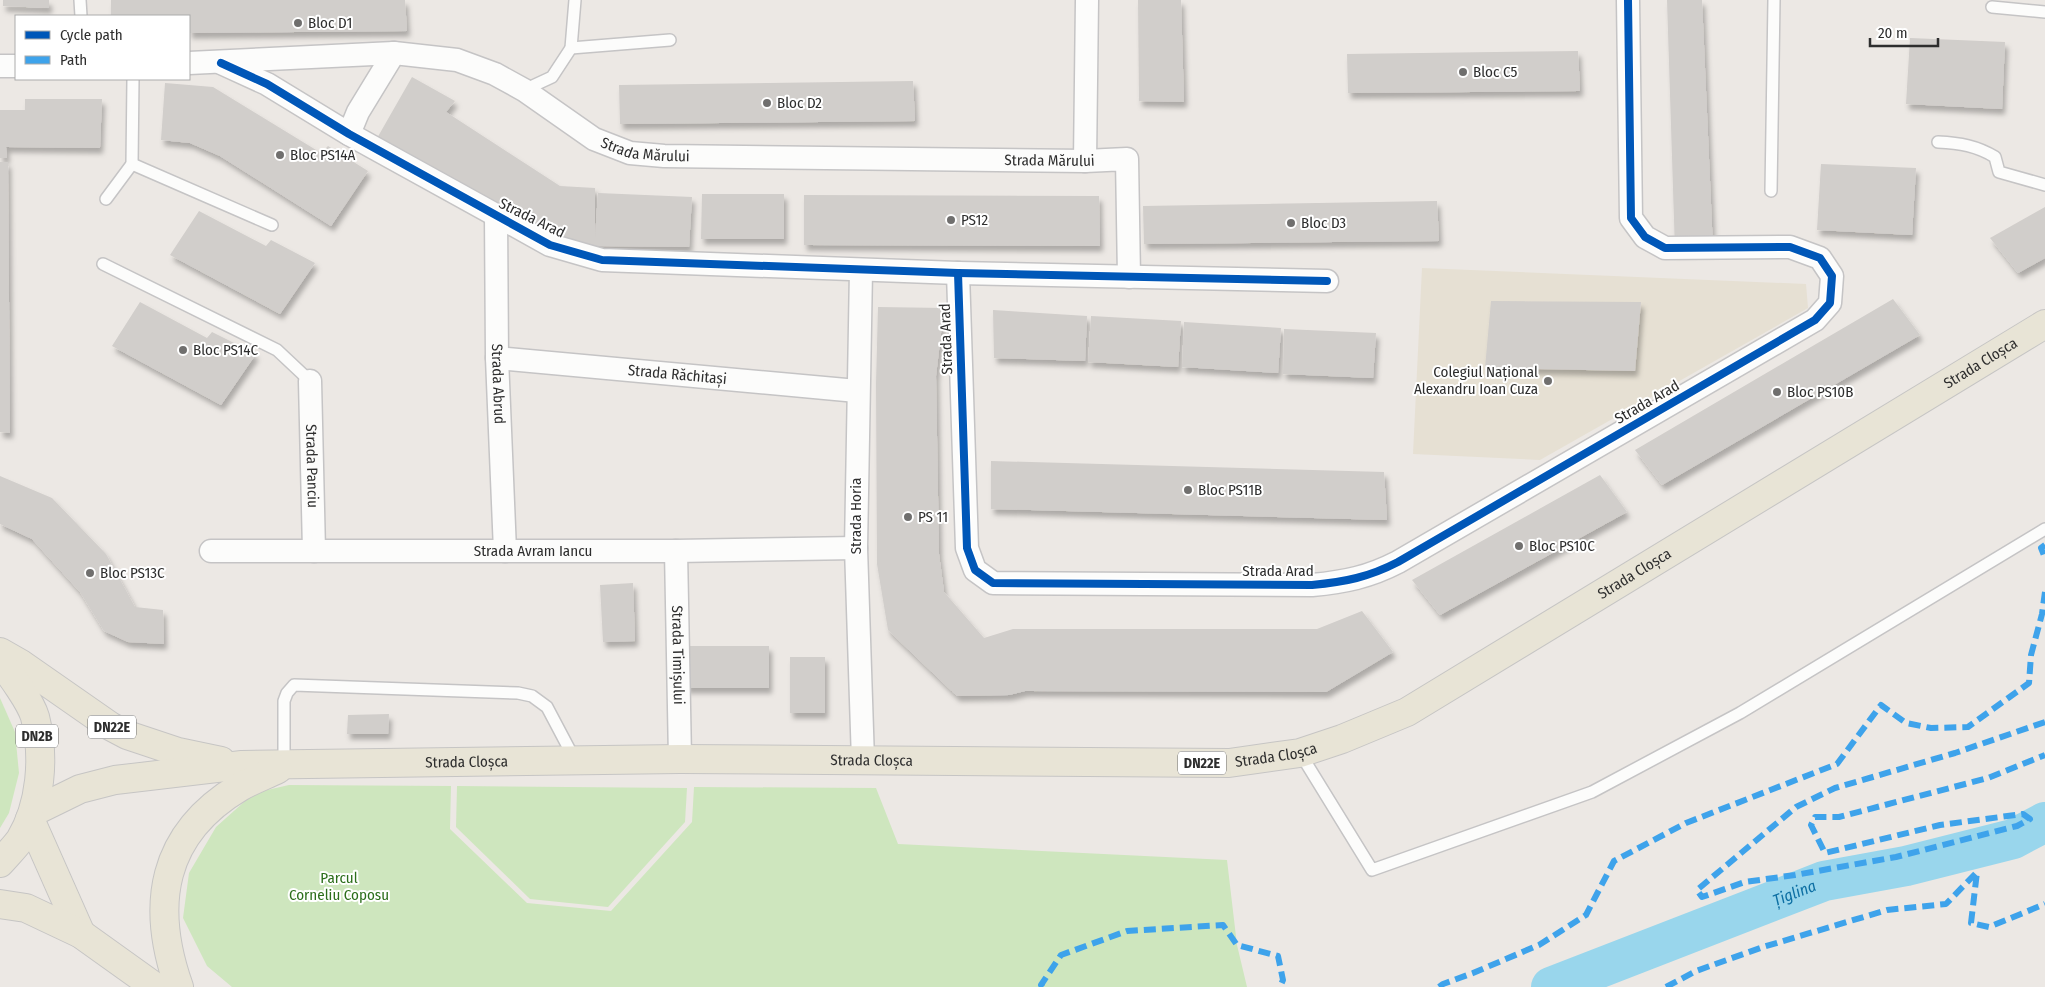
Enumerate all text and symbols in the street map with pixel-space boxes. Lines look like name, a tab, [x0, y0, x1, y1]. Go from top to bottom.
place label: Bloc D1	[308, 14, 352, 32]
legend	[15, 15, 190, 80]
scale bar	[1870, 15, 1938, 47]
marker: Bloc D1	[292, 17, 304, 29]
text: 20 m	[1878, 24, 1908, 42]
text: Cycle path	[60, 26, 123, 44]
text: Path	[60, 51, 87, 69]
place label: Bloc C5	[1473, 63, 1517, 81]
marker: Bloc C5	[1457, 66, 1469, 78]
place label: Bloc D2	[777, 94, 822, 112]
marker: Bloc D2	[761, 97, 773, 109]
street label: Strada Mărului	[598, 134, 690, 165]
place label: Bloc PS14A	[290, 146, 356, 164]
marker: Bloc PS14A	[274, 149, 286, 161]
street label: Strada Mărului	[1004, 151, 1095, 170]
street label: Strada Arad	[496, 194, 568, 242]
place label: PS12	[961, 211, 988, 229]
marker: PS12	[945, 214, 957, 226]
place label: Bloc D3	[1301, 214, 1346, 232]
marker: Bloc D3	[1285, 217, 1297, 229]
street label: Strada Arad	[936, 303, 956, 375]
street label: Strada Cloșca	[1940, 334, 2021, 392]
place label: Bloc PS14C	[193, 341, 259, 359]
marker: Bloc PS14C	[177, 344, 189, 356]
street label: Strada Abrud	[488, 344, 509, 425]
street label: Strada Răchitași	[627, 361, 727, 389]
place label: Colegiul Național Alexandru Ioan Cuza	[1414, 363, 1538, 398]
marker: Colegiul Național Alexandru Ioan Cuza	[1542, 375, 1554, 387]
street label: Strada Arad	[1612, 376, 1682, 428]
place label: Bloc PS10B	[1787, 383, 1853, 401]
marker: Bloc PS10B	[1771, 386, 1783, 398]
street label: Strada Panciu	[302, 424, 322, 508]
street label: Strada Horia	[847, 478, 865, 554]
place label: Bloc PS11B	[1198, 481, 1262, 499]
marker: Bloc PS11B	[1182, 484, 1194, 496]
place label: PS 11	[918, 508, 948, 526]
marker: PS 11	[902, 511, 914, 523]
place label: Bloc PS10C	[1529, 537, 1595, 555]
marker: Bloc PS10C	[1513, 540, 1525, 552]
street label: Strada Avram Iancu	[474, 542, 592, 560]
street label: Strada Cloșca	[1594, 544, 1675, 603]
street label: Strada Arad	[1242, 562, 1314, 580]
place label: Bloc PS13C	[100, 564, 165, 582]
marker: Bloc PS13C	[84, 567, 96, 579]
street label: Strada Timișului	[668, 605, 688, 705]
road number: DN22E	[88, 716, 136, 739]
road number: DN2B	[16, 724, 58, 748]
street label: Strada Cloșca	[1234, 739, 1319, 771]
street label: Strada Cloșca	[830, 751, 913, 771]
road number: DN22E	[1178, 751, 1226, 774]
street label: Strada Cloșca	[425, 752, 508, 772]
park label: Parcul Corneliu Coposu	[289, 869, 389, 904]
water label: Țiglina	[1770, 876, 1819, 910]

